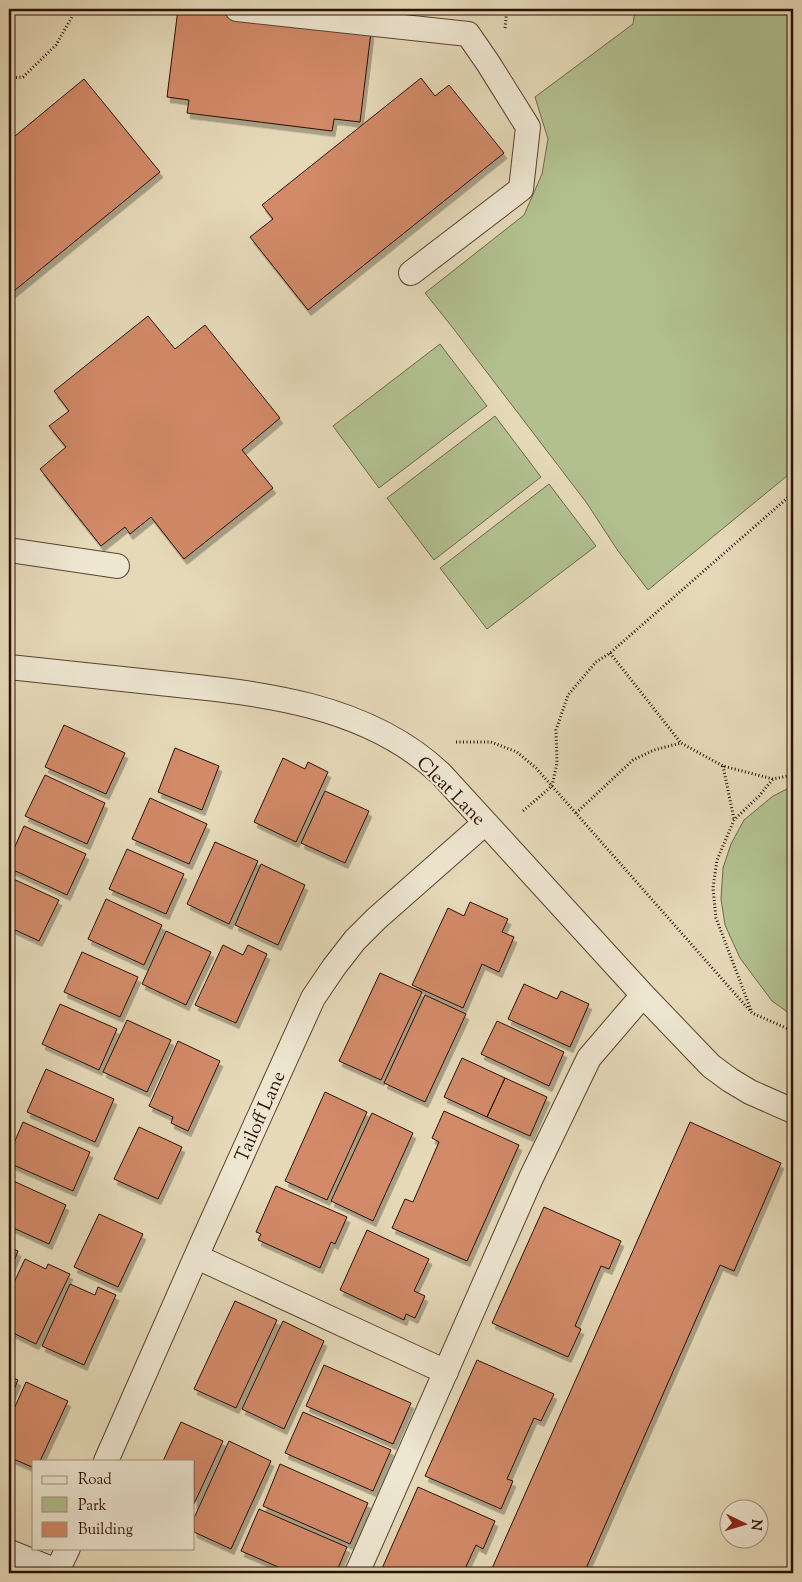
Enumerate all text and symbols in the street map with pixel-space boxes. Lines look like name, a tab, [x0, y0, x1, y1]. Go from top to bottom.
street label: Cleat Lane	[409, 751, 491, 833]
street label: Tailoff Lane	[229, 1067, 293, 1167]
legend	[32, 1460, 195, 1550]
text: Road	[78, 1470, 112, 1491]
text: Park	[78, 1496, 107, 1517]
north arrow	[720, 1500, 770, 1550]
text: N	[745, 1519, 765, 1531]
text: Building	[78, 1520, 133, 1541]

